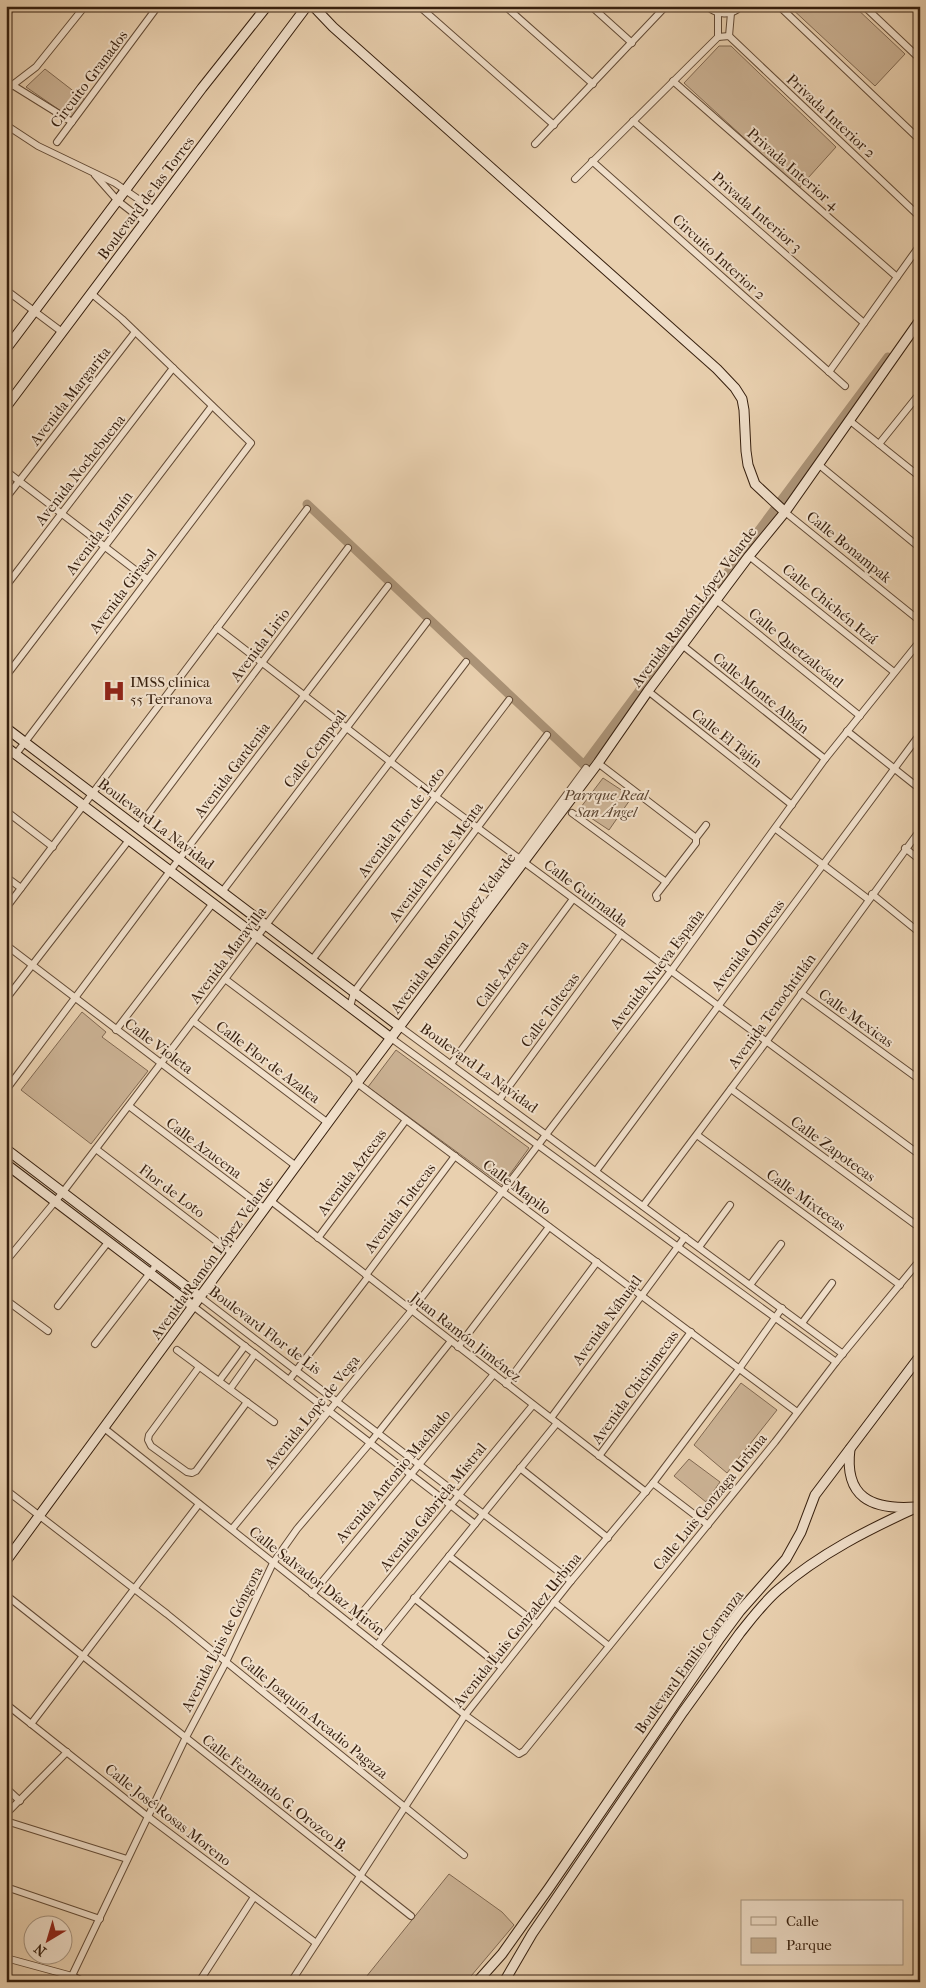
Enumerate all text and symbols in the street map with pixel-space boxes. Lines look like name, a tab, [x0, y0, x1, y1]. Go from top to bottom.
street label: Circuito Granados	[47, 26, 132, 131]
street label: Privada Interior 2	[783, 70, 879, 162]
street label: Privada Interior 4	[743, 124, 844, 215]
street label: Boulevard de las Torres	[94, 133, 198, 263]
street label: Privada Interior 3	[708, 168, 806, 256]
street label: Circuito Interior 2	[669, 210, 769, 304]
street label: Avenida Margarita	[25, 342, 115, 450]
street label: Avenida Nochebuena	[31, 410, 130, 530]
street label: Avenida Jazmín	[61, 487, 136, 579]
street label: Calle Bonampak	[803, 507, 895, 587]
street label: Avenida Ramón López Velarde	[627, 523, 761, 692]
street label: Avenida Girasol	[85, 545, 161, 638]
street label: Calle Chichén Itzá	[779, 560, 882, 649]
street label: Avenida Lirio	[226, 604, 294, 686]
street label: Calle Quetzalcóatl	[745, 604, 847, 692]
street label: Calle Monte Albán	[709, 649, 813, 738]
place label: IMSS clinica 55 Terranova	[130, 673, 213, 708]
hospital icon: IMSS clinica 55 Terranova	[101, 678, 127, 704]
street label: Calle El Tajín	[688, 705, 766, 771]
street label: Calle Cempoal	[280, 707, 350, 791]
street label: Avenida Gardenia	[190, 718, 274, 822]
street label: Avenida Flor de Loto	[353, 763, 448, 881]
street label: Boulevard La Navidad	[94, 774, 218, 874]
park label: Parrque Real San Ángel	[563, 786, 650, 821]
street label: Avenida Flor de Menta	[384, 798, 488, 926]
street label: Avenida Ramón López Velarde	[386, 849, 520, 1018]
street label: Calle Guirnalda	[540, 856, 632, 931]
street label: Avenida Olmecas	[707, 895, 789, 995]
street label: Avenida Maravilla	[185, 902, 271, 1008]
street label: Avenida Nueva España	[606, 905, 708, 1033]
street label: Calle Azteca	[472, 936, 533, 1011]
street label: Avenida Tenochtitlán	[724, 950, 820, 1073]
street label: Calle Toltecas	[517, 969, 583, 1051]
street label: Calle Mexicas	[815, 985, 897, 1051]
street label: Calle Violeta	[121, 1014, 198, 1078]
street label: Calle Flor de Azalea	[212, 1017, 324, 1108]
street label: Boulevard La Navidad	[417, 1019, 542, 1117]
street label: Calle Zapotecas	[787, 1112, 879, 1186]
street label: Calle Azucena	[163, 1114, 246, 1183]
street label: Avenida Aztecas	[313, 1125, 391, 1220]
street label: Calle Mapilo	[479, 1156, 555, 1219]
street label: Avenida Toltecas	[360, 1159, 440, 1257]
street label: Flor de Loto	[136, 1160, 209, 1222]
street label: Calle Mixtecas	[763, 1165, 850, 1235]
street label: Avenida Ramón López Velarde	[146, 1173, 277, 1344]
street label: Avenida Náhuatl	[568, 1272, 646, 1369]
street label: Boulevard Flor de Lis	[205, 1282, 325, 1378]
street label: Juan Ramón Jiménez	[406, 1288, 525, 1386]
street label: Avenida Chichimecas	[587, 1326, 683, 1448]
street label: Avenida Lope de Vega	[260, 1351, 364, 1473]
street label: Avenida Antonio Machado	[331, 1405, 454, 1547]
street label: Calle Luis Gonzaga Urbina	[649, 1429, 771, 1574]
street label: Avenida Gabriela Mistral	[375, 1439, 490, 1575]
street label: Calle Salvador Díaz Mirón	[246, 1522, 389, 1640]
street label: Avenida Luis Gonzalez Urbina	[448, 1548, 586, 1712]
street label: Avenida Luis de Góngora	[177, 1562, 267, 1715]
street label: Boulevard Emilio Carranza	[631, 1586, 748, 1737]
street label: Calle Joaquín Arcadio Pagaza	[236, 1652, 393, 1783]
street label: Calle Fernando G. Orozco B.	[199, 1731, 352, 1856]
street label: Calle José Rosas Moreno	[101, 1760, 235, 1870]
legend	[741, 1900, 904, 1966]
text: Calle	[786, 1912, 819, 1930]
north arrow	[22, 1916, 72, 1966]
text: Parque	[786, 1936, 832, 1954]
text: N	[31, 1940, 50, 1960]

